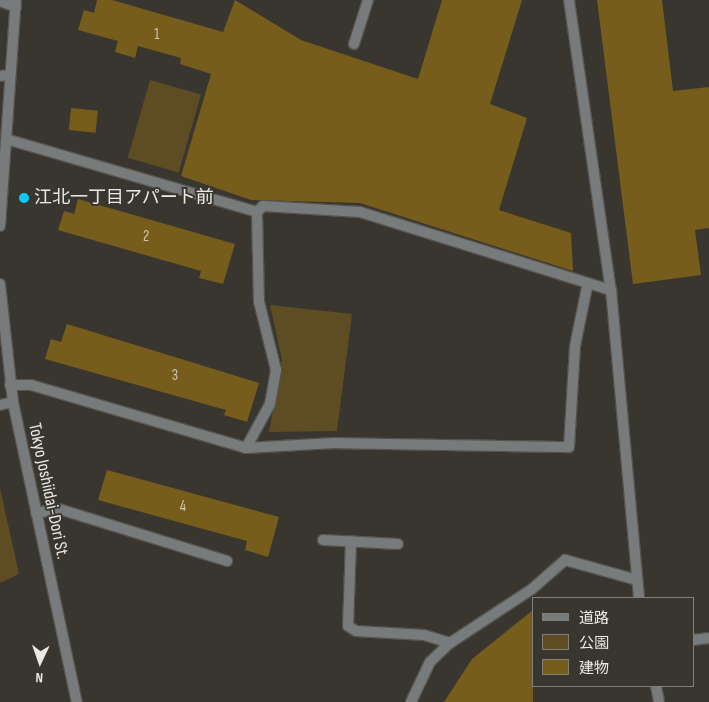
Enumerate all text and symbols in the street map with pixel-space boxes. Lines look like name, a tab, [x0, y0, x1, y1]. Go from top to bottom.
house number: 1	[154, 26, 160, 44]
place label: 江北一丁目アパート前	[34, 187, 214, 209]
marker: 江北一丁目アパート前	[18, 192, 30, 204]
house number: 2	[143, 228, 149, 246]
house number: 3	[172, 367, 178, 385]
street label: Tokyo Joshiidai-Dori St.	[23, 421, 73, 561]
house number: 4	[180, 498, 186, 516]
legend	[532, 597, 694, 687]
text: 道路	[579, 609, 609, 628]
text: 公園	[579, 634, 609, 653]
north arrow	[15, 637, 65, 687]
text: 建物	[579, 659, 609, 678]
text: N	[35, 669, 43, 686]

